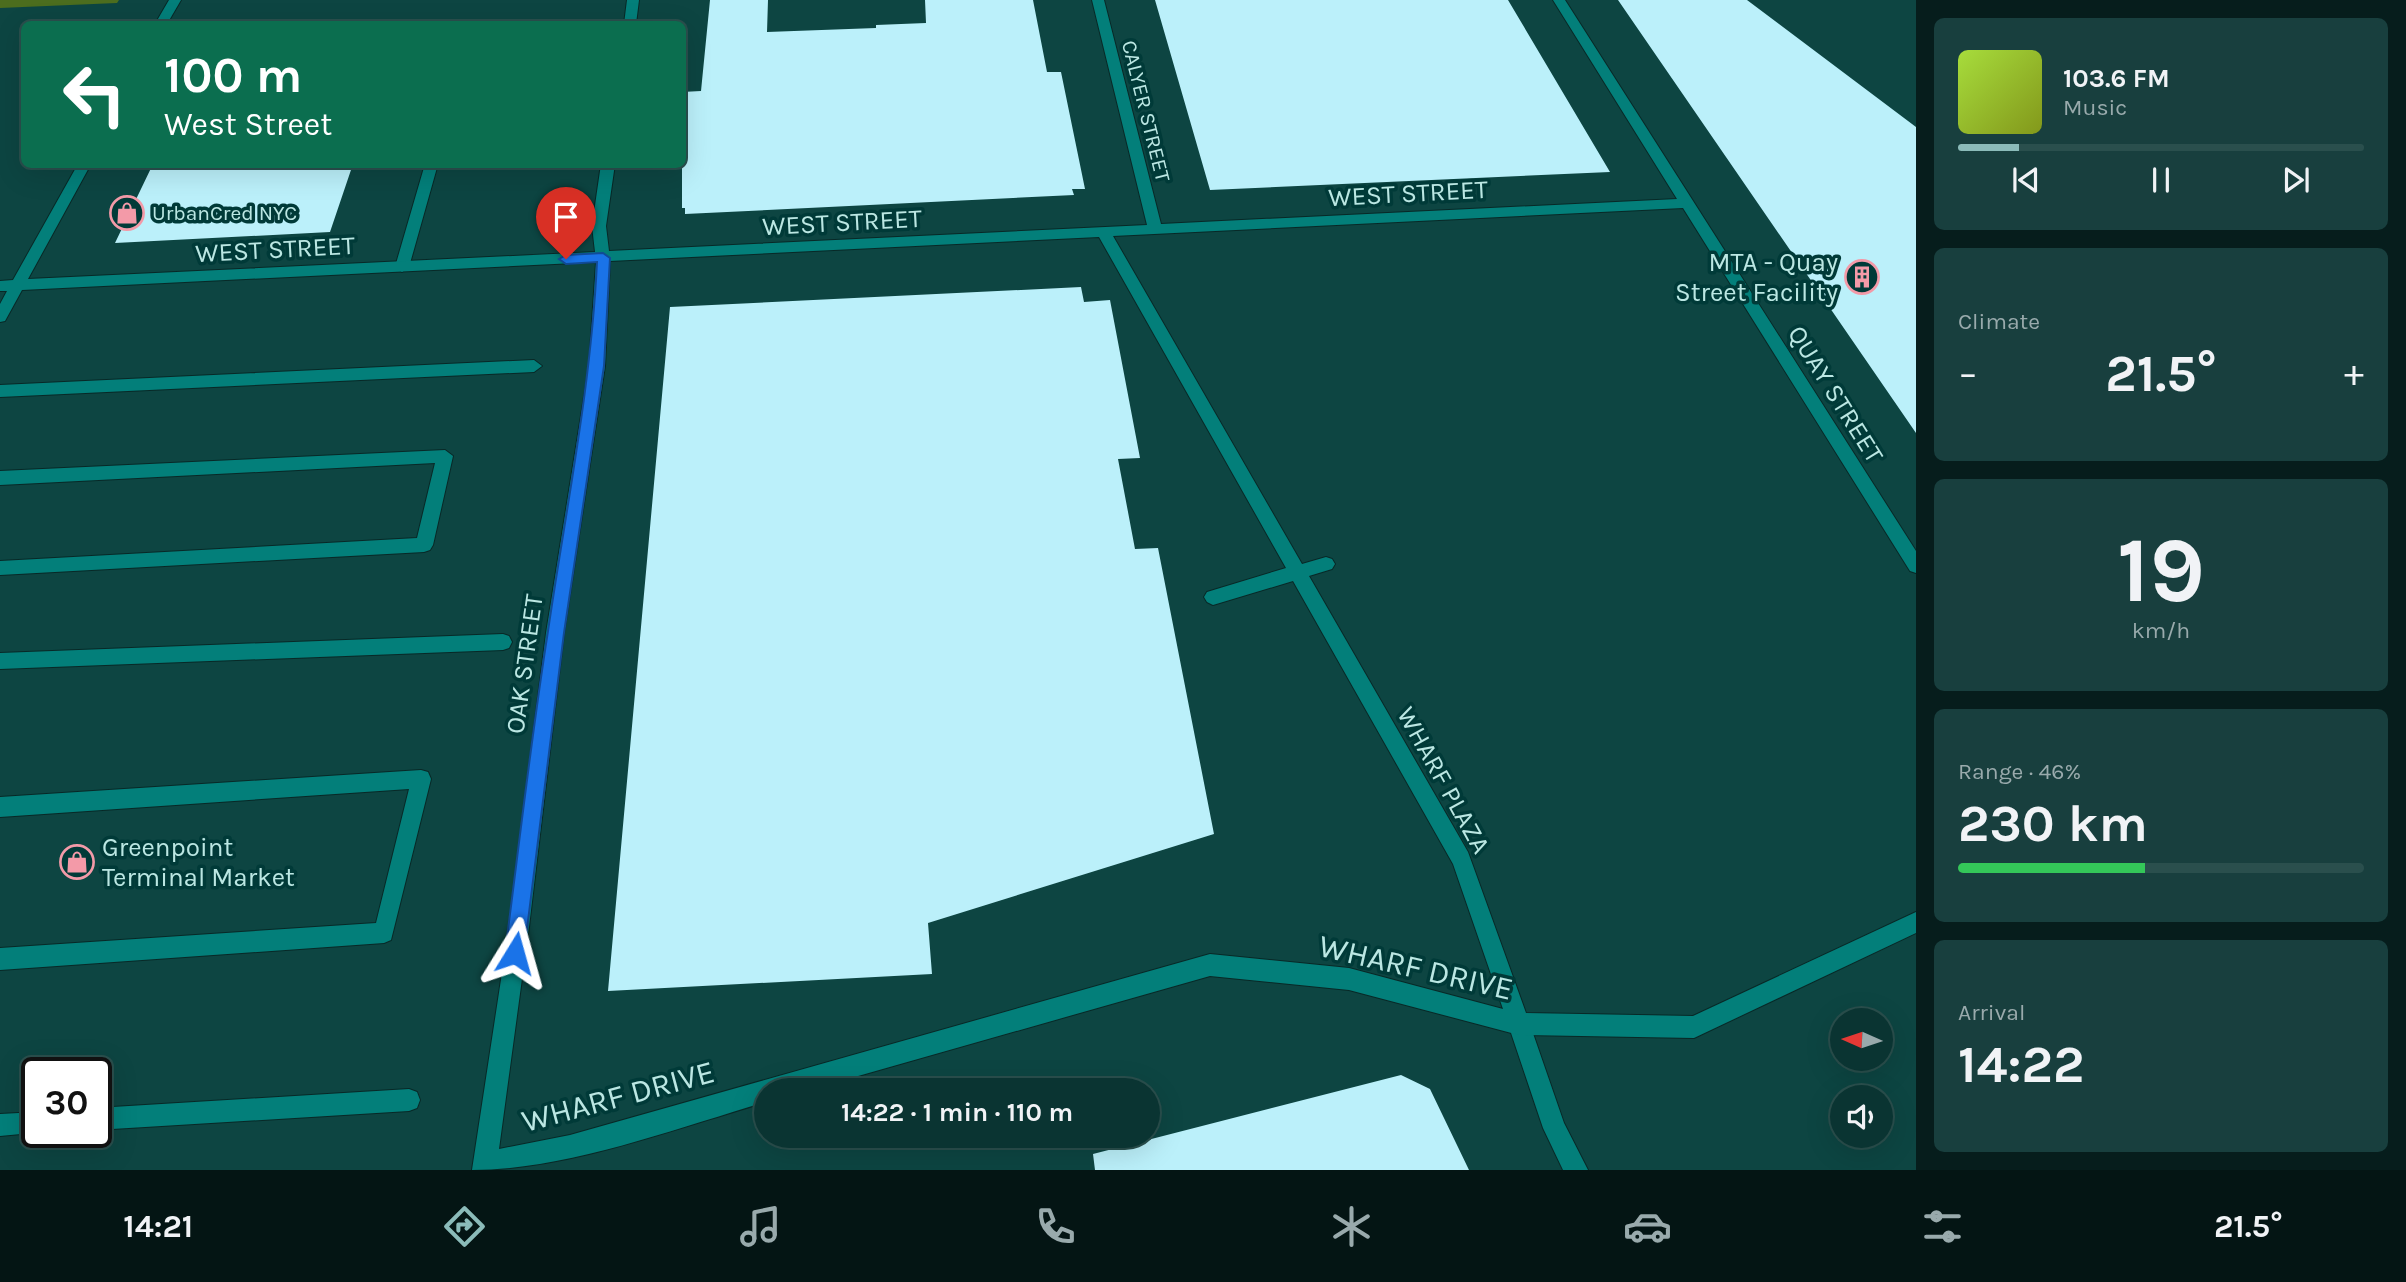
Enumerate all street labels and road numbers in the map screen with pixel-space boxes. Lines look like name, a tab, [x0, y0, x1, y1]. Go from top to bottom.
street label: CALYER STREET	[1117, 38, 1175, 185]
street label: WEST STREET	[1327, 174, 1489, 213]
street label: WEST STREET	[761, 203, 923, 242]
street label: WEST STREET	[194, 230, 356, 269]
street label: QUAY STREET	[1781, 320, 1890, 468]
street label: OAK STREET	[499, 592, 550, 736]
street label: WHARF PLAZA	[1390, 701, 1497, 859]
street label: WHARF DRIVE	[1315, 927, 1517, 1008]
street label: WHARF DRIVE	[518, 1053, 719, 1140]

